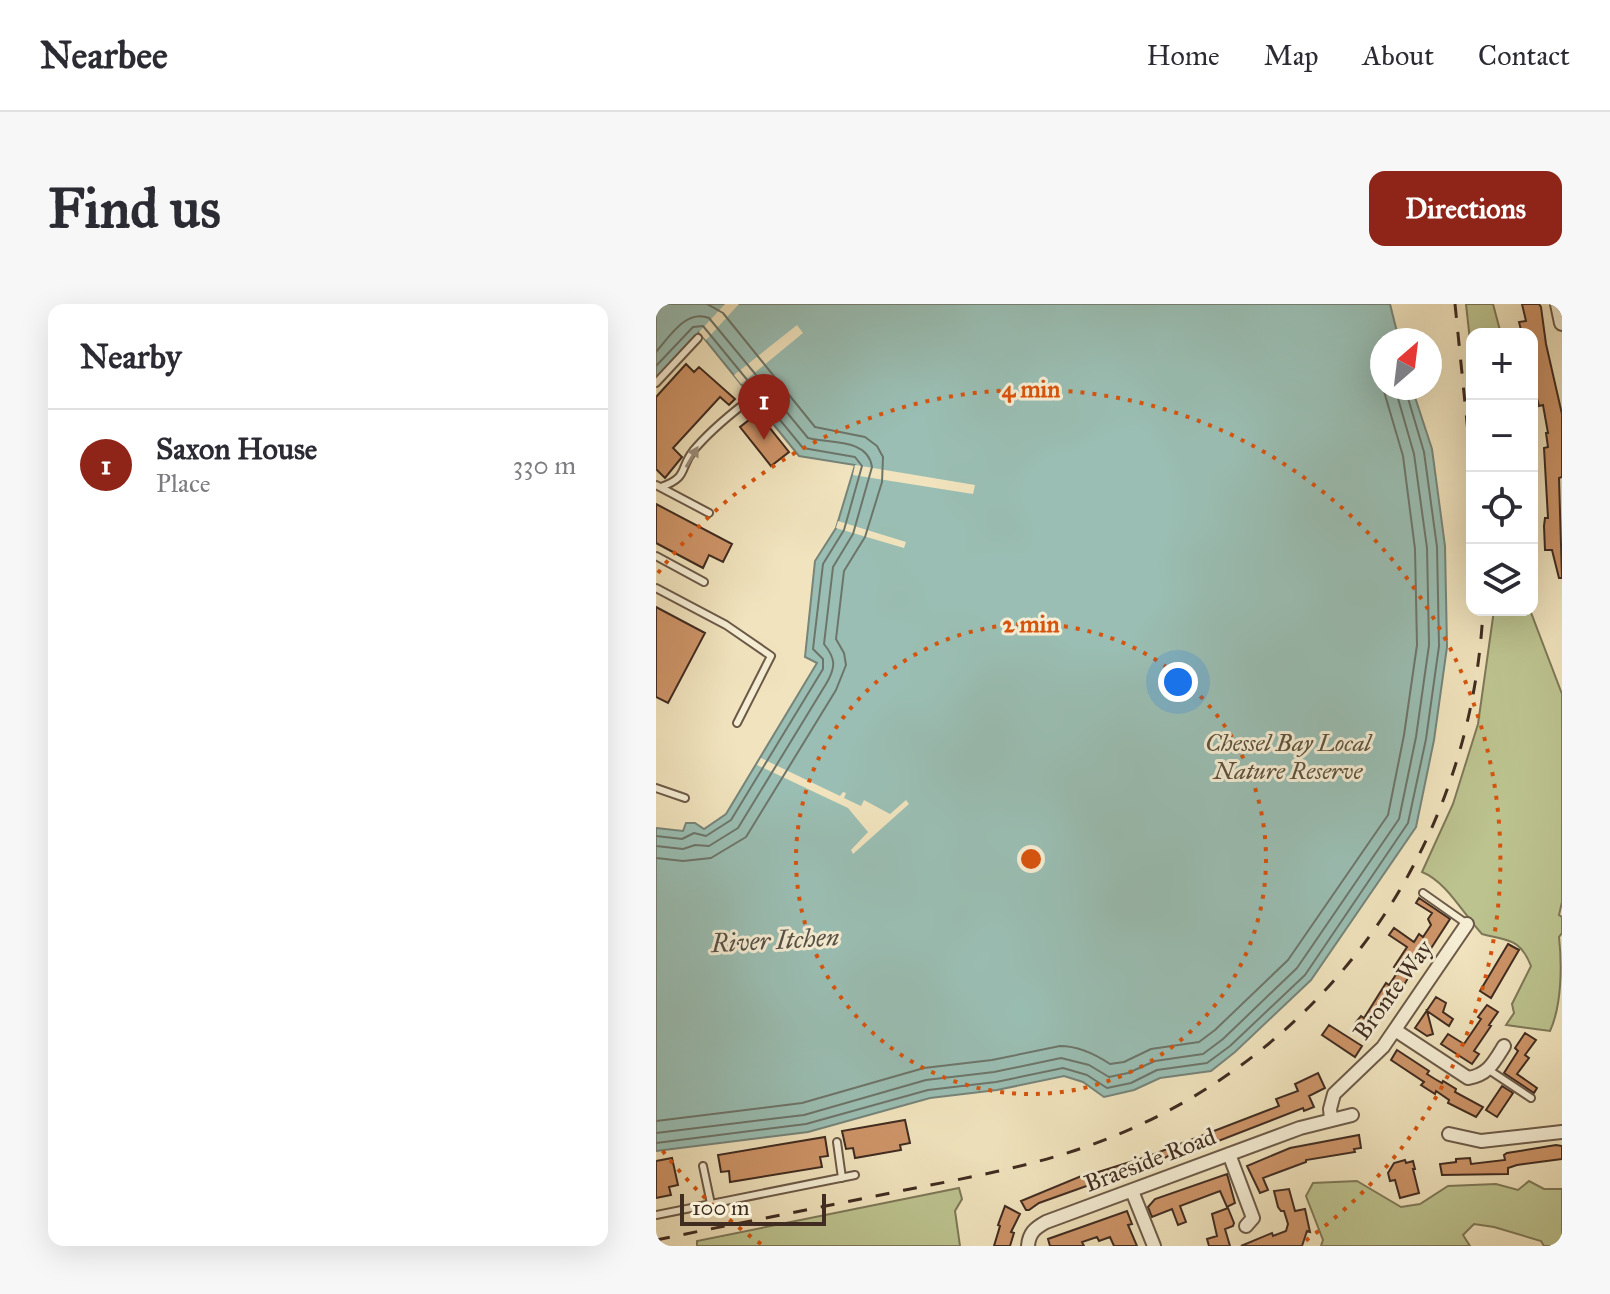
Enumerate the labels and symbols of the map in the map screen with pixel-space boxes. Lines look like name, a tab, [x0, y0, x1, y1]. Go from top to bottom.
north arrow	[1370, 328, 1442, 400]
pin: 1	[738, 374, 790, 440]
text: 4 min	[1002, 374, 1060, 404]
one-way arrow	[685, 446, 699, 468]
text: 2 min	[1003, 609, 1059, 639]
your location	[1158, 662, 1198, 702]
park label: Chessel Bay Local Nature Reserve	[1205, 728, 1373, 786]
centre of rings	[1017, 845, 1045, 873]
water label: River Itchen	[709, 921, 840, 959]
street label: Bronte Way	[1347, 934, 1440, 1046]
street label: Braeside Road	[1080, 1121, 1220, 1199]
scale bar	[680, 1190, 826, 1226]

